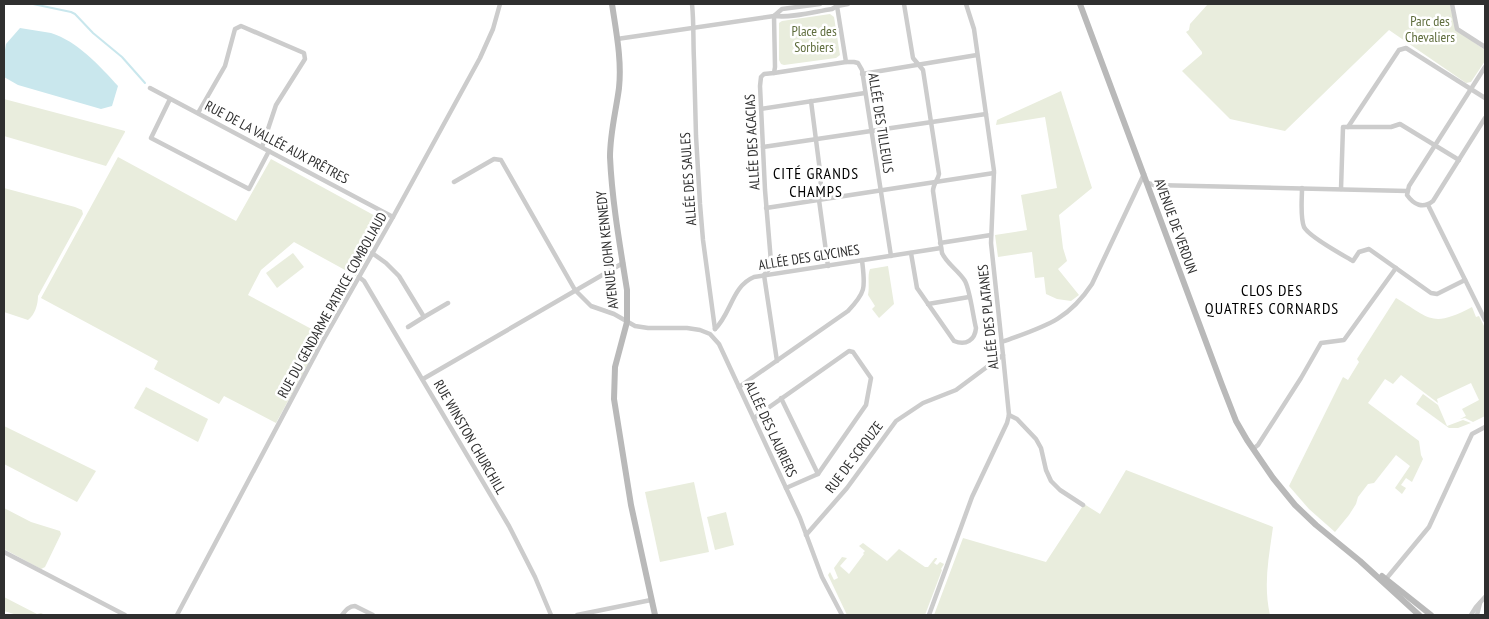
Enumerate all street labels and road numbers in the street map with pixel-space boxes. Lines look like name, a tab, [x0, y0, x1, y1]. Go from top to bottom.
street label: ALLÉE DES TILLEULS	[864, 72, 898, 174]
street label: ALLÉE DES ACACIAS	[740, 94, 764, 190]
street label: RUE DE LA VALLÉE AUX PRÊTRES	[202, 96, 352, 188]
street label: ALLÉE DES SAULES	[676, 132, 700, 226]
street label: AVENUE DE VERDUN	[1150, 176, 1202, 276]
street label: AVENUE JOHN KENNEDY	[592, 189, 622, 310]
street label: RUE DU GENDARME PATRICE COMBOLIAUD	[273, 209, 391, 401]
street label: ALLÉE DES GLYCINES	[757, 240, 861, 274]
street label: ALLÉE DES PLATANES	[974, 264, 1002, 370]
street label: RUE WINSTON CHURCHILL	[430, 377, 510, 498]
street label: ALLÉE DES LAURIERS	[741, 378, 801, 480]
street label: RUE DE SCROUZE	[821, 418, 887, 496]

